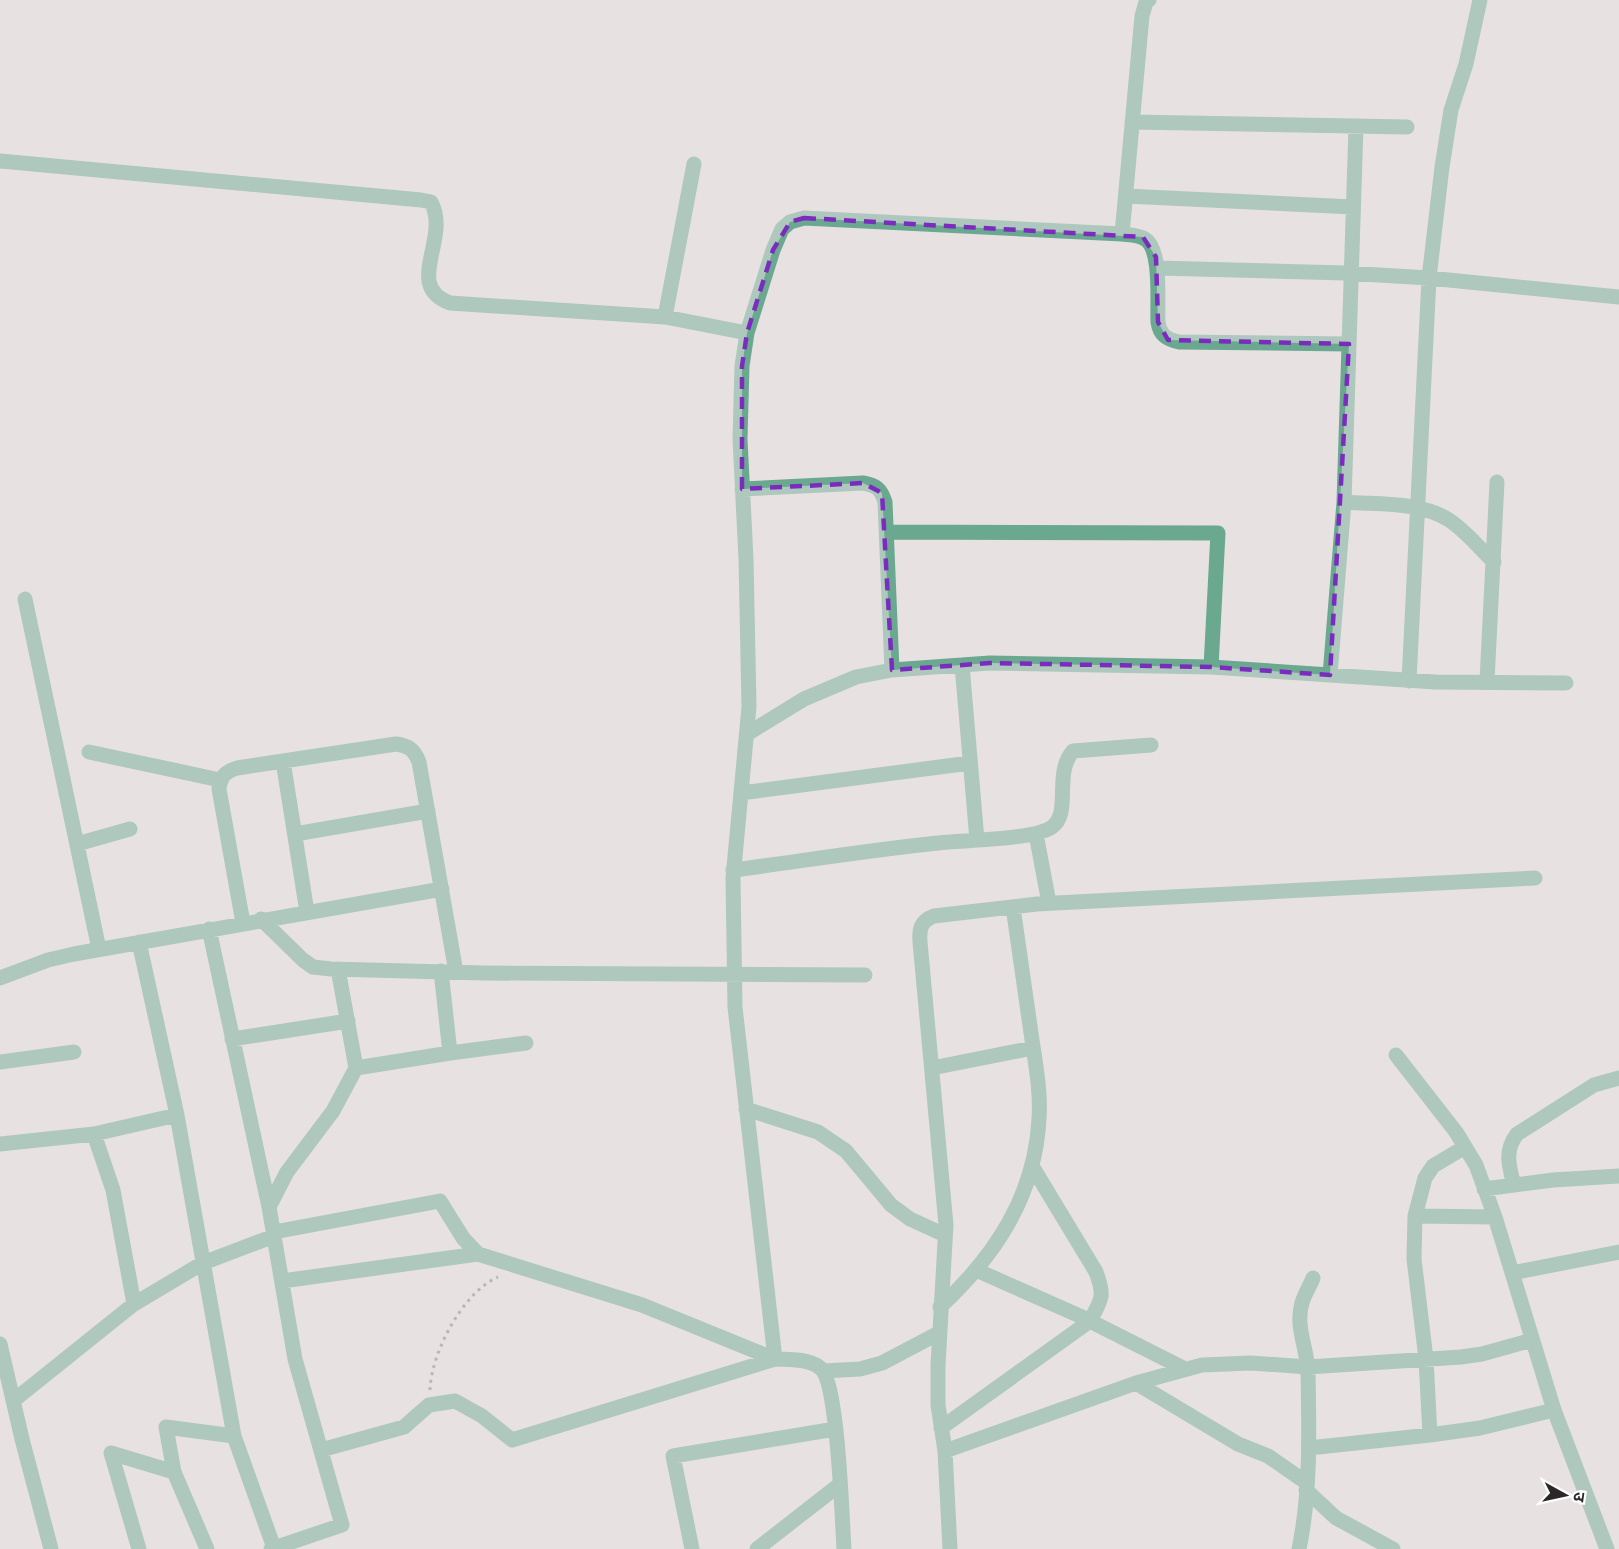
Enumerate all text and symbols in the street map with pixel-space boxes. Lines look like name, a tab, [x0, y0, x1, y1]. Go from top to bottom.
north arrow	[1535, 1465, 1595, 1525]
text: उ	[1569, 1491, 1589, 1504]

